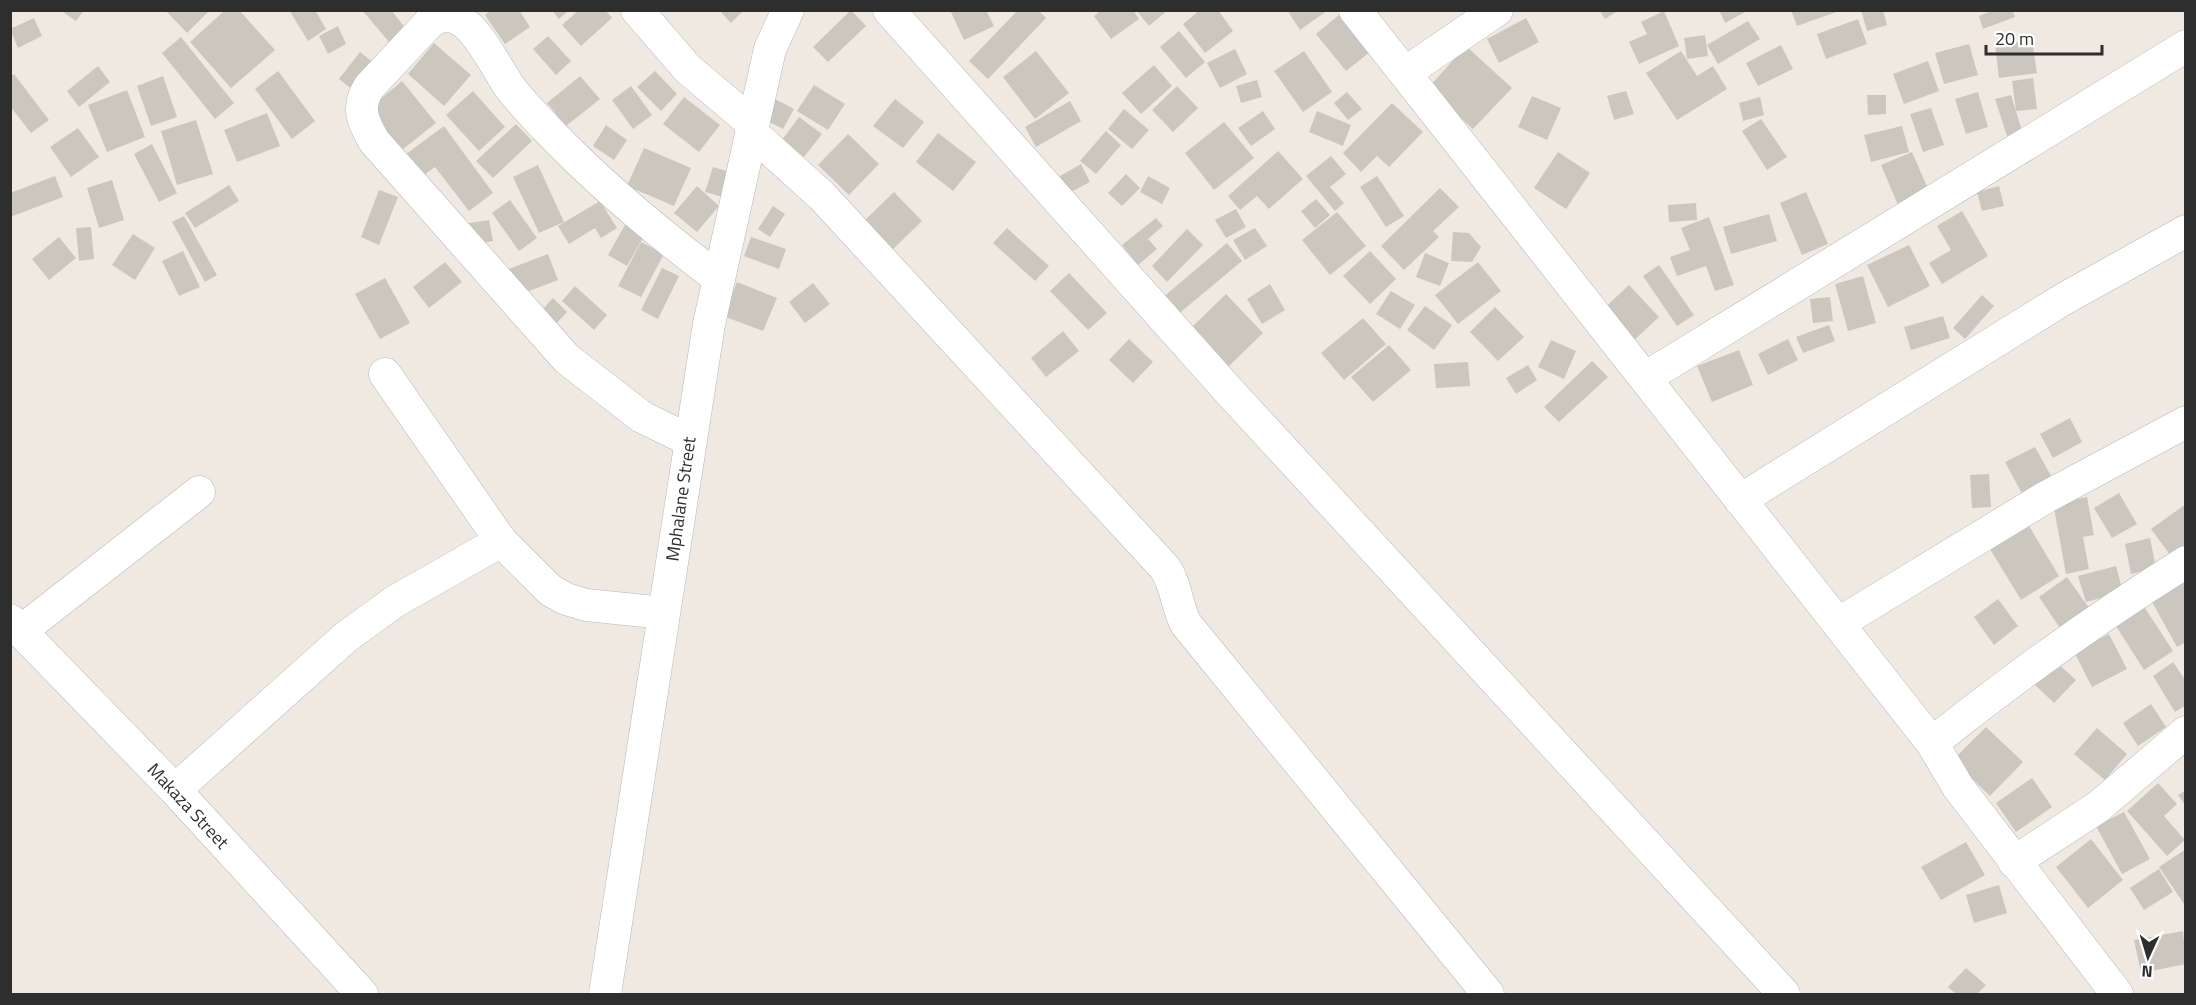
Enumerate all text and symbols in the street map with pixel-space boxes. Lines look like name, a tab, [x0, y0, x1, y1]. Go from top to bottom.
scale bar	[1986, 18, 2102, 56]
text: 20 m	[1995, 25, 2034, 52]
street label: Mphalane Street	[658, 434, 703, 563]
street label: Makaza Street	[141, 756, 236, 855]
north arrow	[2118, 927, 2178, 987]
text: N	[2141, 960, 2153, 984]

